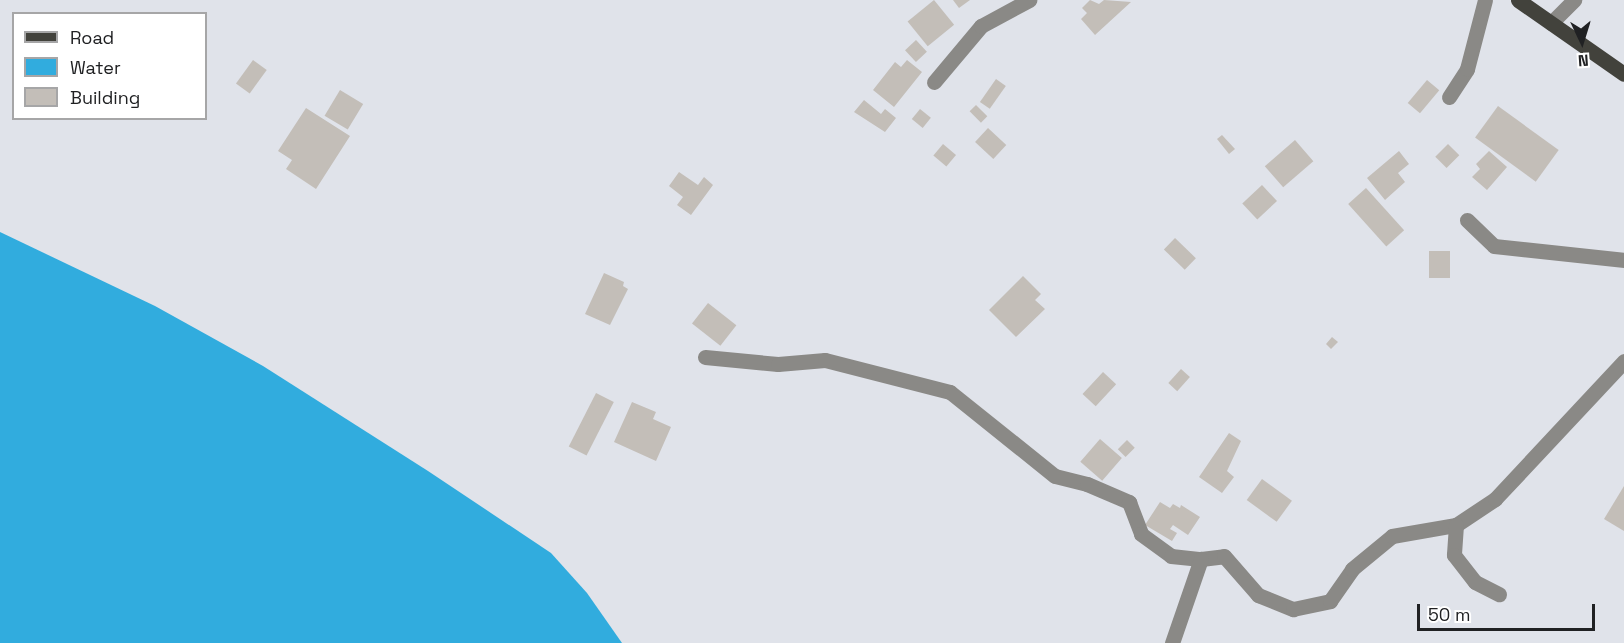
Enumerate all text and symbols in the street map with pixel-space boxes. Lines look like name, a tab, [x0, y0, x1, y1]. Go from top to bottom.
legend	[12, 12, 207, 120]
north arrow	[1552, 12, 1612, 72]
text: Road	[70, 26, 114, 49]
text: N	[1577, 50, 1589, 71]
text: Water	[70, 56, 121, 79]
text: Building	[70, 86, 140, 109]
scale bar	[1420, 592, 1598, 630]
text: 50 m	[1428, 603, 1470, 626]

